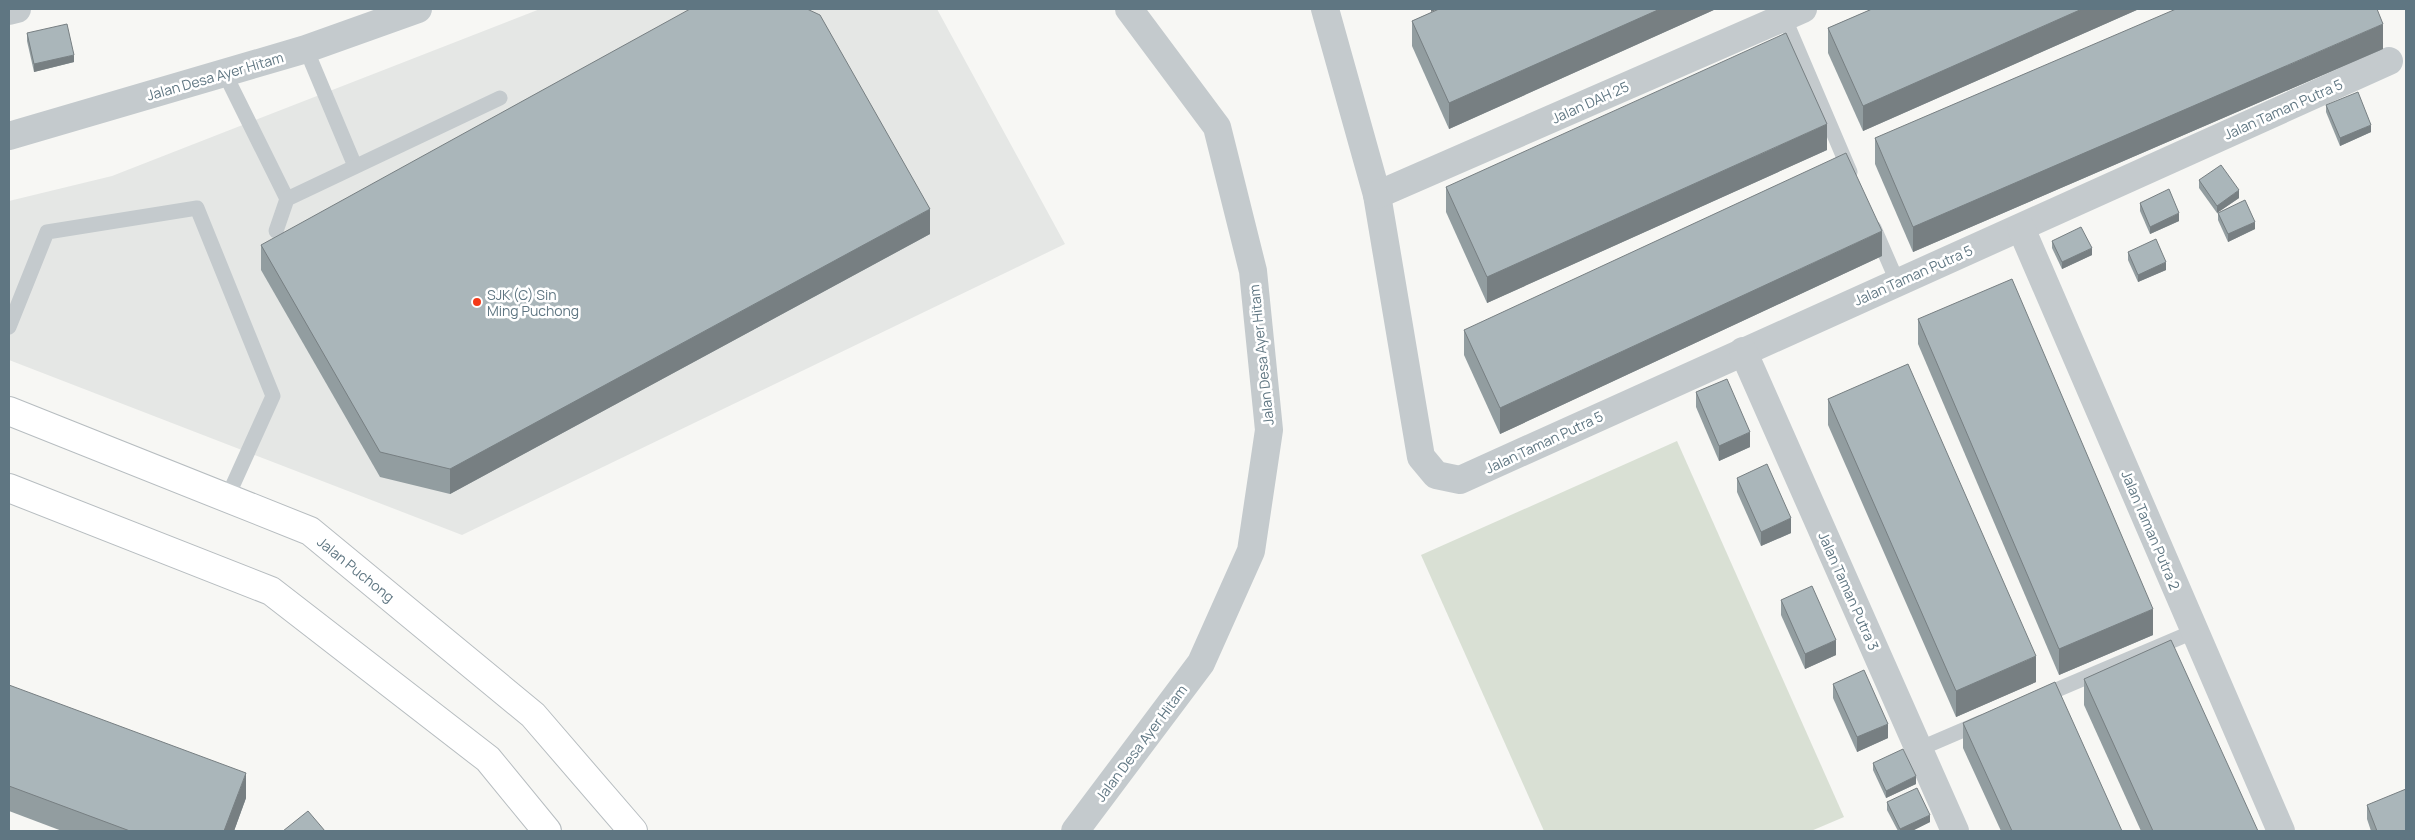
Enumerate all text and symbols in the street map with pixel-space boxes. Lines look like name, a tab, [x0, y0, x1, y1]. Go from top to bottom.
street label: Jalan Desa Ayer Hitam	[144, 47, 286, 105]
street label: Jalan Taman Putra 5	[2221, 74, 2345, 144]
street label: Jalan DAH 25	[1548, 76, 1632, 128]
street label: Jalan Taman Putra 5	[1851, 240, 1975, 310]
street label: Jalan Desa Ayer Hitam	[1244, 284, 1278, 426]
place label: SJK (C) Sin Ming Puchong	[487, 285, 579, 320]
marker: SJK (C) Sin Ming Puchong	[471, 296, 483, 308]
street label: Jalan Taman Putra 5	[1482, 406, 1606, 478]
street label: Jalan Taman Putra 2	[2117, 467, 2185, 593]
street label: Jalan Taman Putra 3	[1814, 529, 1884, 653]
street label: Jalan Puchong	[313, 532, 399, 606]
street label: Jalan Desa Ayer Hitam	[1091, 681, 1191, 805]

